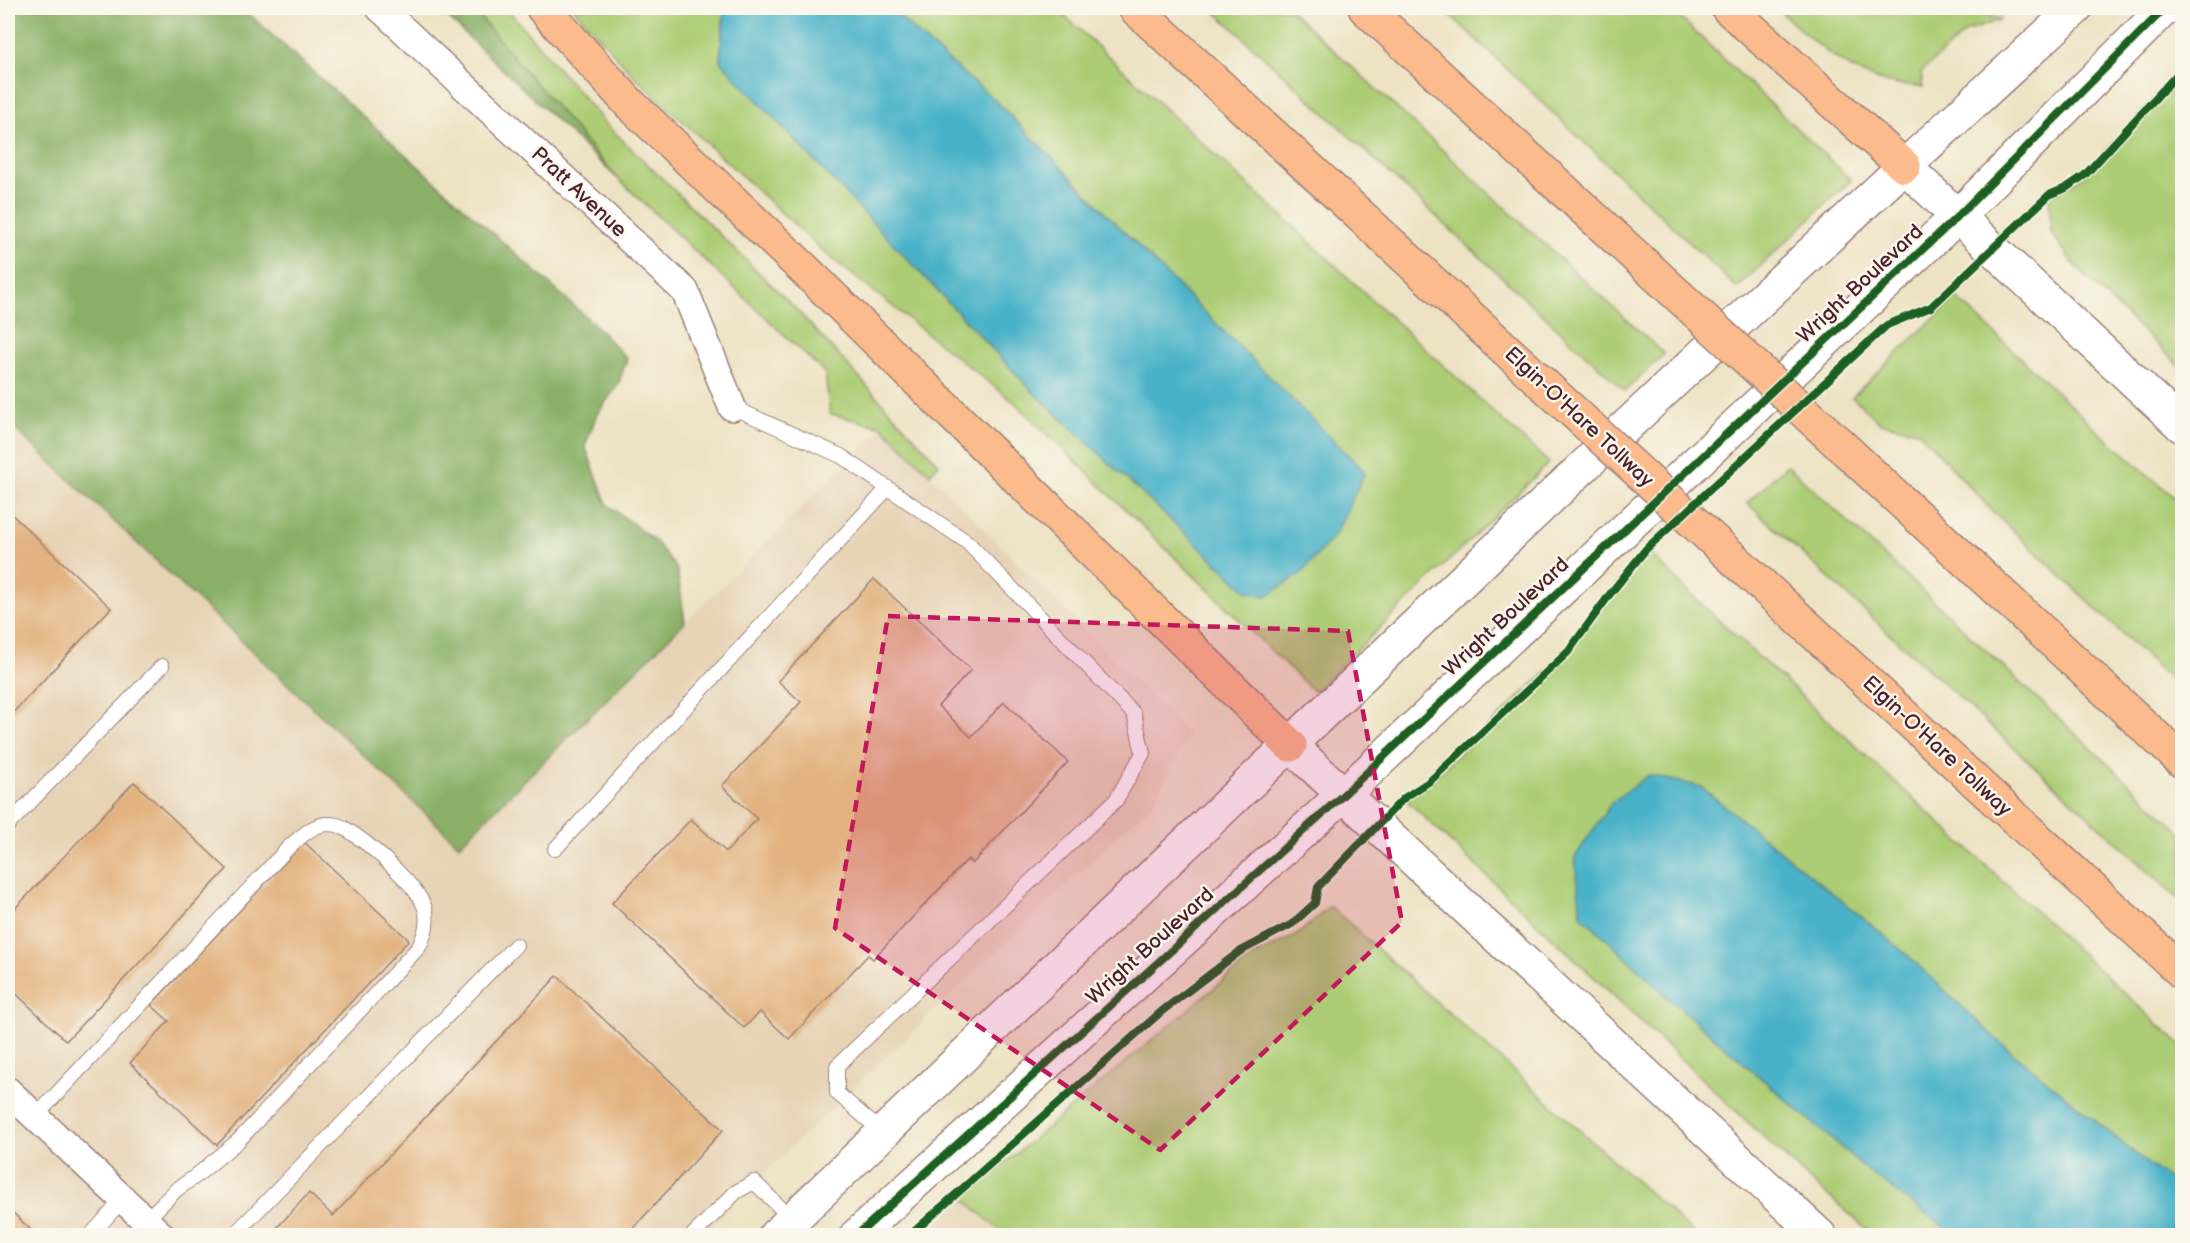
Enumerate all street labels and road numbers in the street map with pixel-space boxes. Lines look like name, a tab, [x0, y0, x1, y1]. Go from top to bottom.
street label: Pratt Avenue	[526, 141, 632, 243]
street label: Wright Boulevard	[1792, 219, 1928, 349]
street label: Elgin-O'Hare Tollway	[1499, 342, 1659, 493]
street label: Wright Boulevard	[1438, 552, 1574, 682]
street label: Elgin-O'Hare Tollway	[1857, 671, 2017, 822]
street label: Wright Boulevard	[1081, 882, 1219, 1010]

